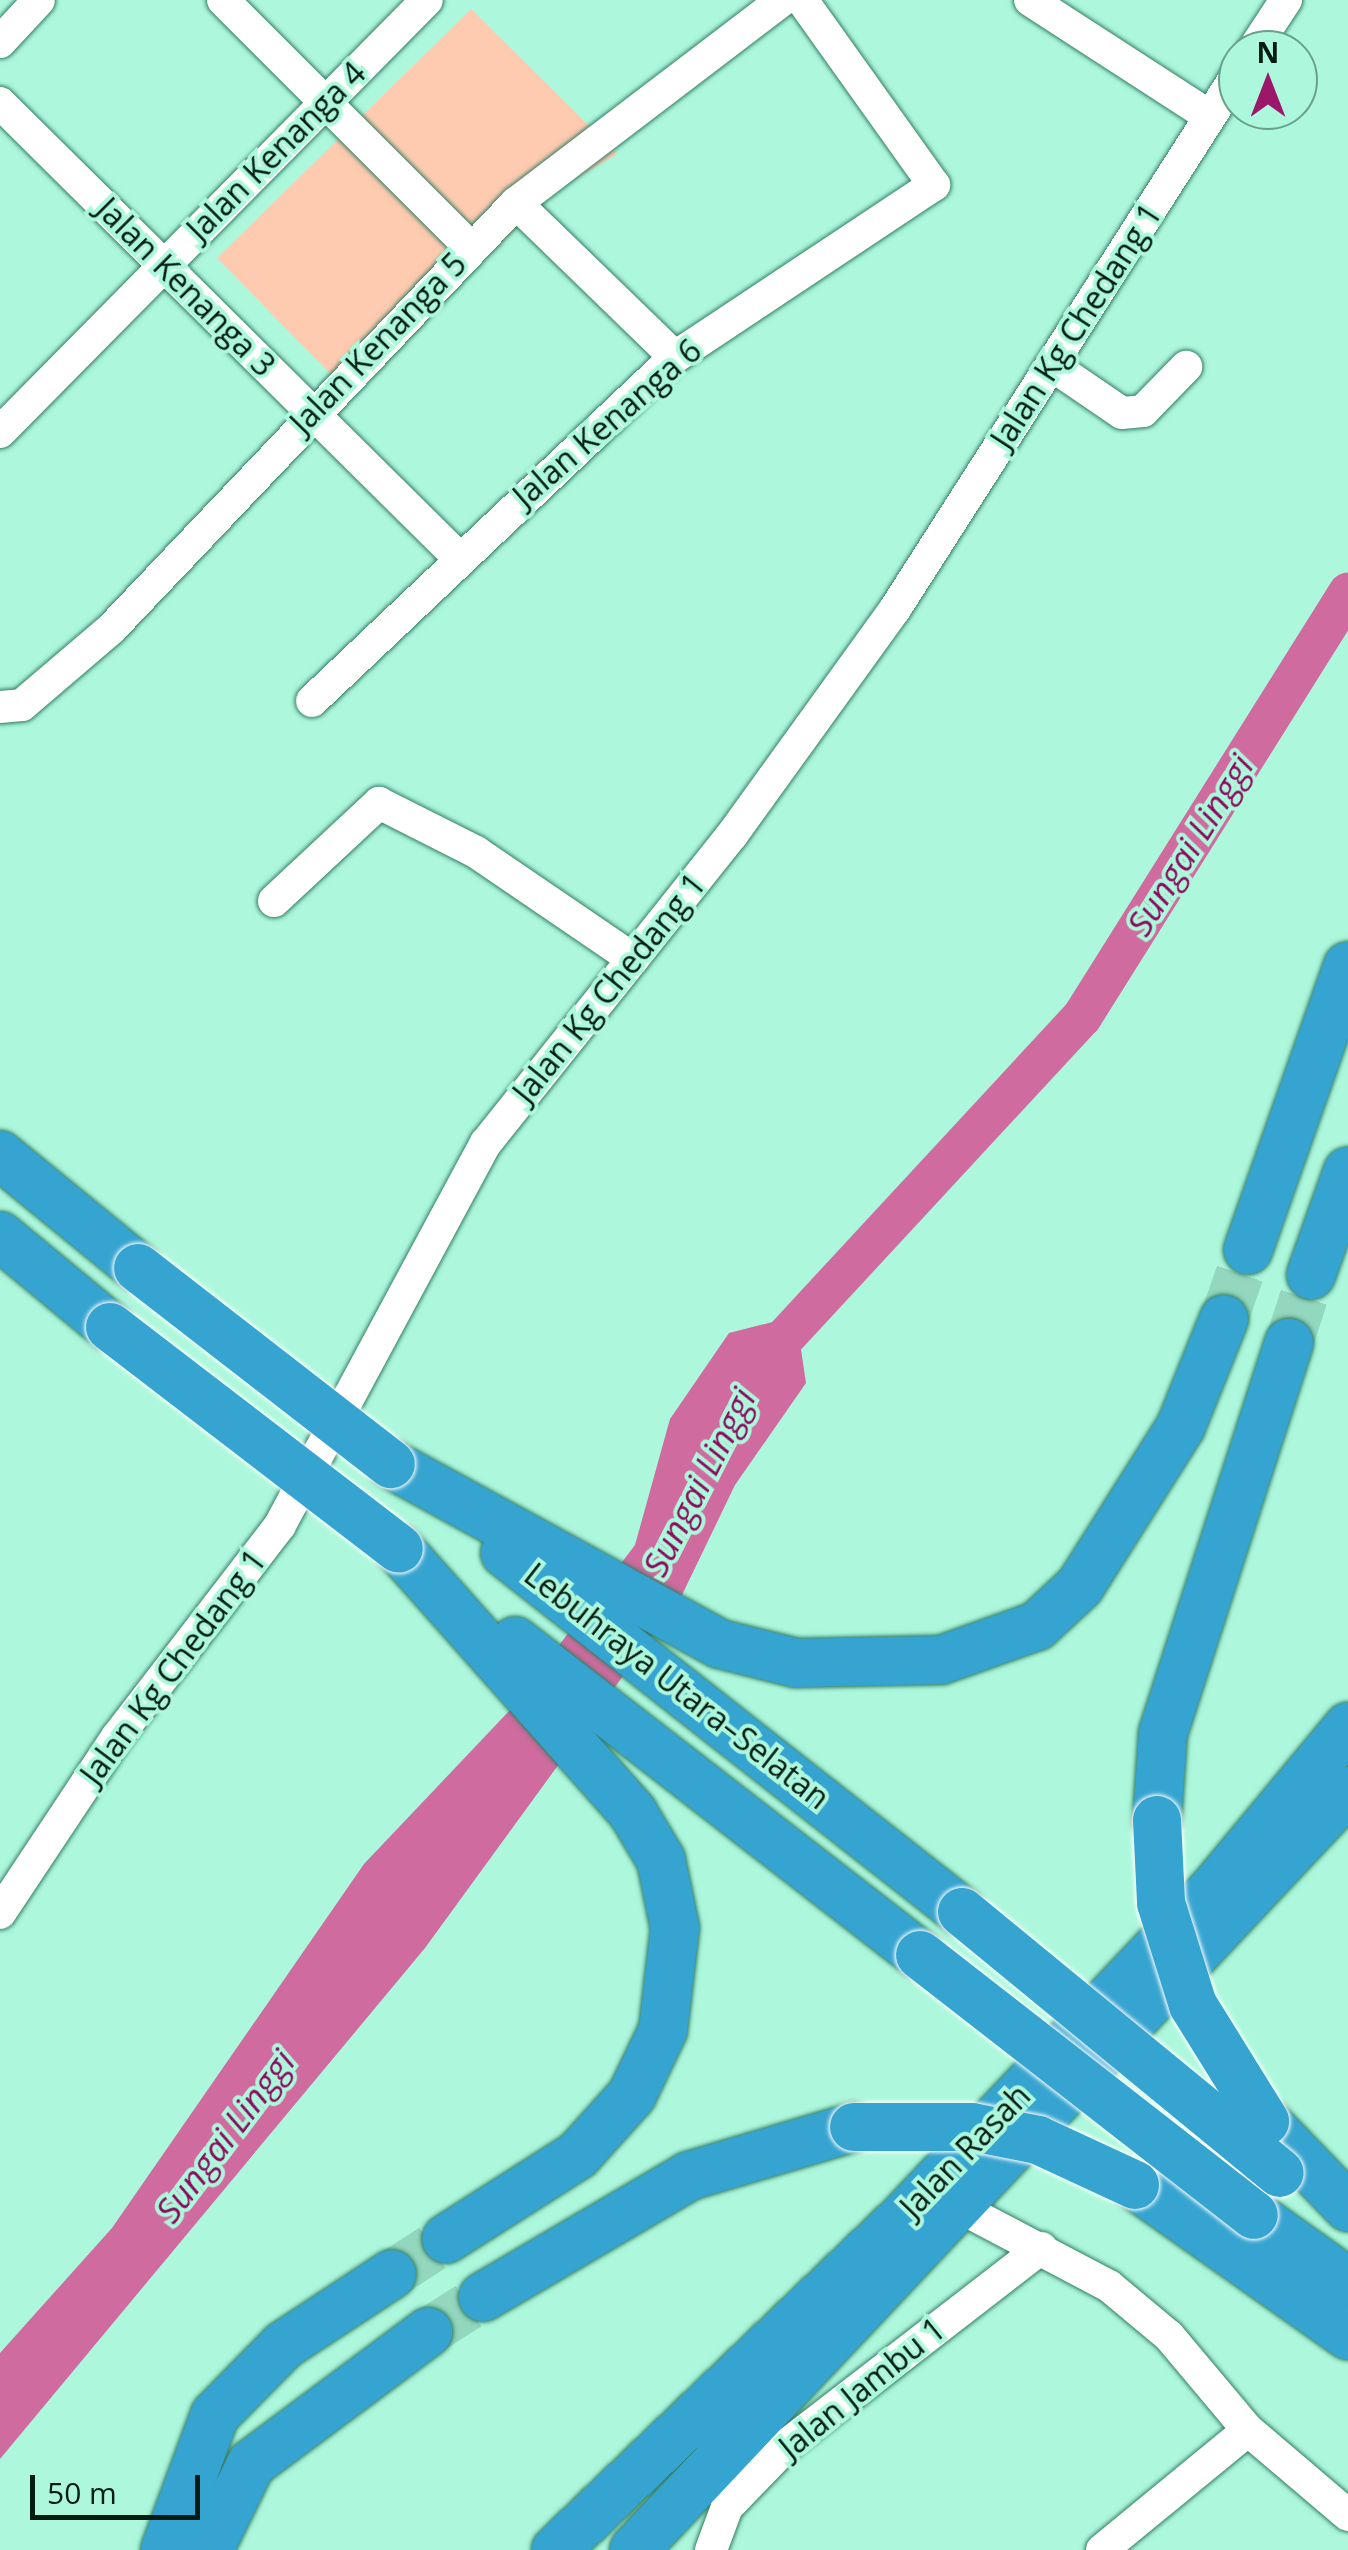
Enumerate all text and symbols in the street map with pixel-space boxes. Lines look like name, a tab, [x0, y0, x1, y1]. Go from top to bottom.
north arrow	[1218, 30, 1318, 130]
text: N	[1257, 33, 1279, 71]
street label: Jalan Kenanga 4	[179, 54, 373, 248]
street label: Jalan Kenanga 3	[89, 190, 283, 384]
street label: Jalan Kg Chedang 1	[983, 196, 1169, 456]
street label: Jalan Kenanga 5	[282, 245, 474, 441]
street label: Jalan Kenanga 6	[505, 331, 709, 515]
water label: Sungai Linggi	[1118, 747, 1262, 943]
street label: Jalan Kg Chedang 1	[505, 865, 713, 1111]
water label: Sungai Linggi	[634, 1381, 764, 1583]
street label: Jalan Kg Chedang 1	[72, 1542, 274, 1792]
street label: Lebuhraya Utara–Selatan	[517, 1555, 837, 1817]
water label: Sungai Linggi	[147, 2042, 303, 2230]
street label: Jalan Rasah	[892, 2076, 1038, 2226]
street label: Jalan Jambu 1	[771, 2310, 953, 2466]
scale bar	[35, 2455, 205, 2517]
text: 50 m	[47, 2472, 117, 2513]

